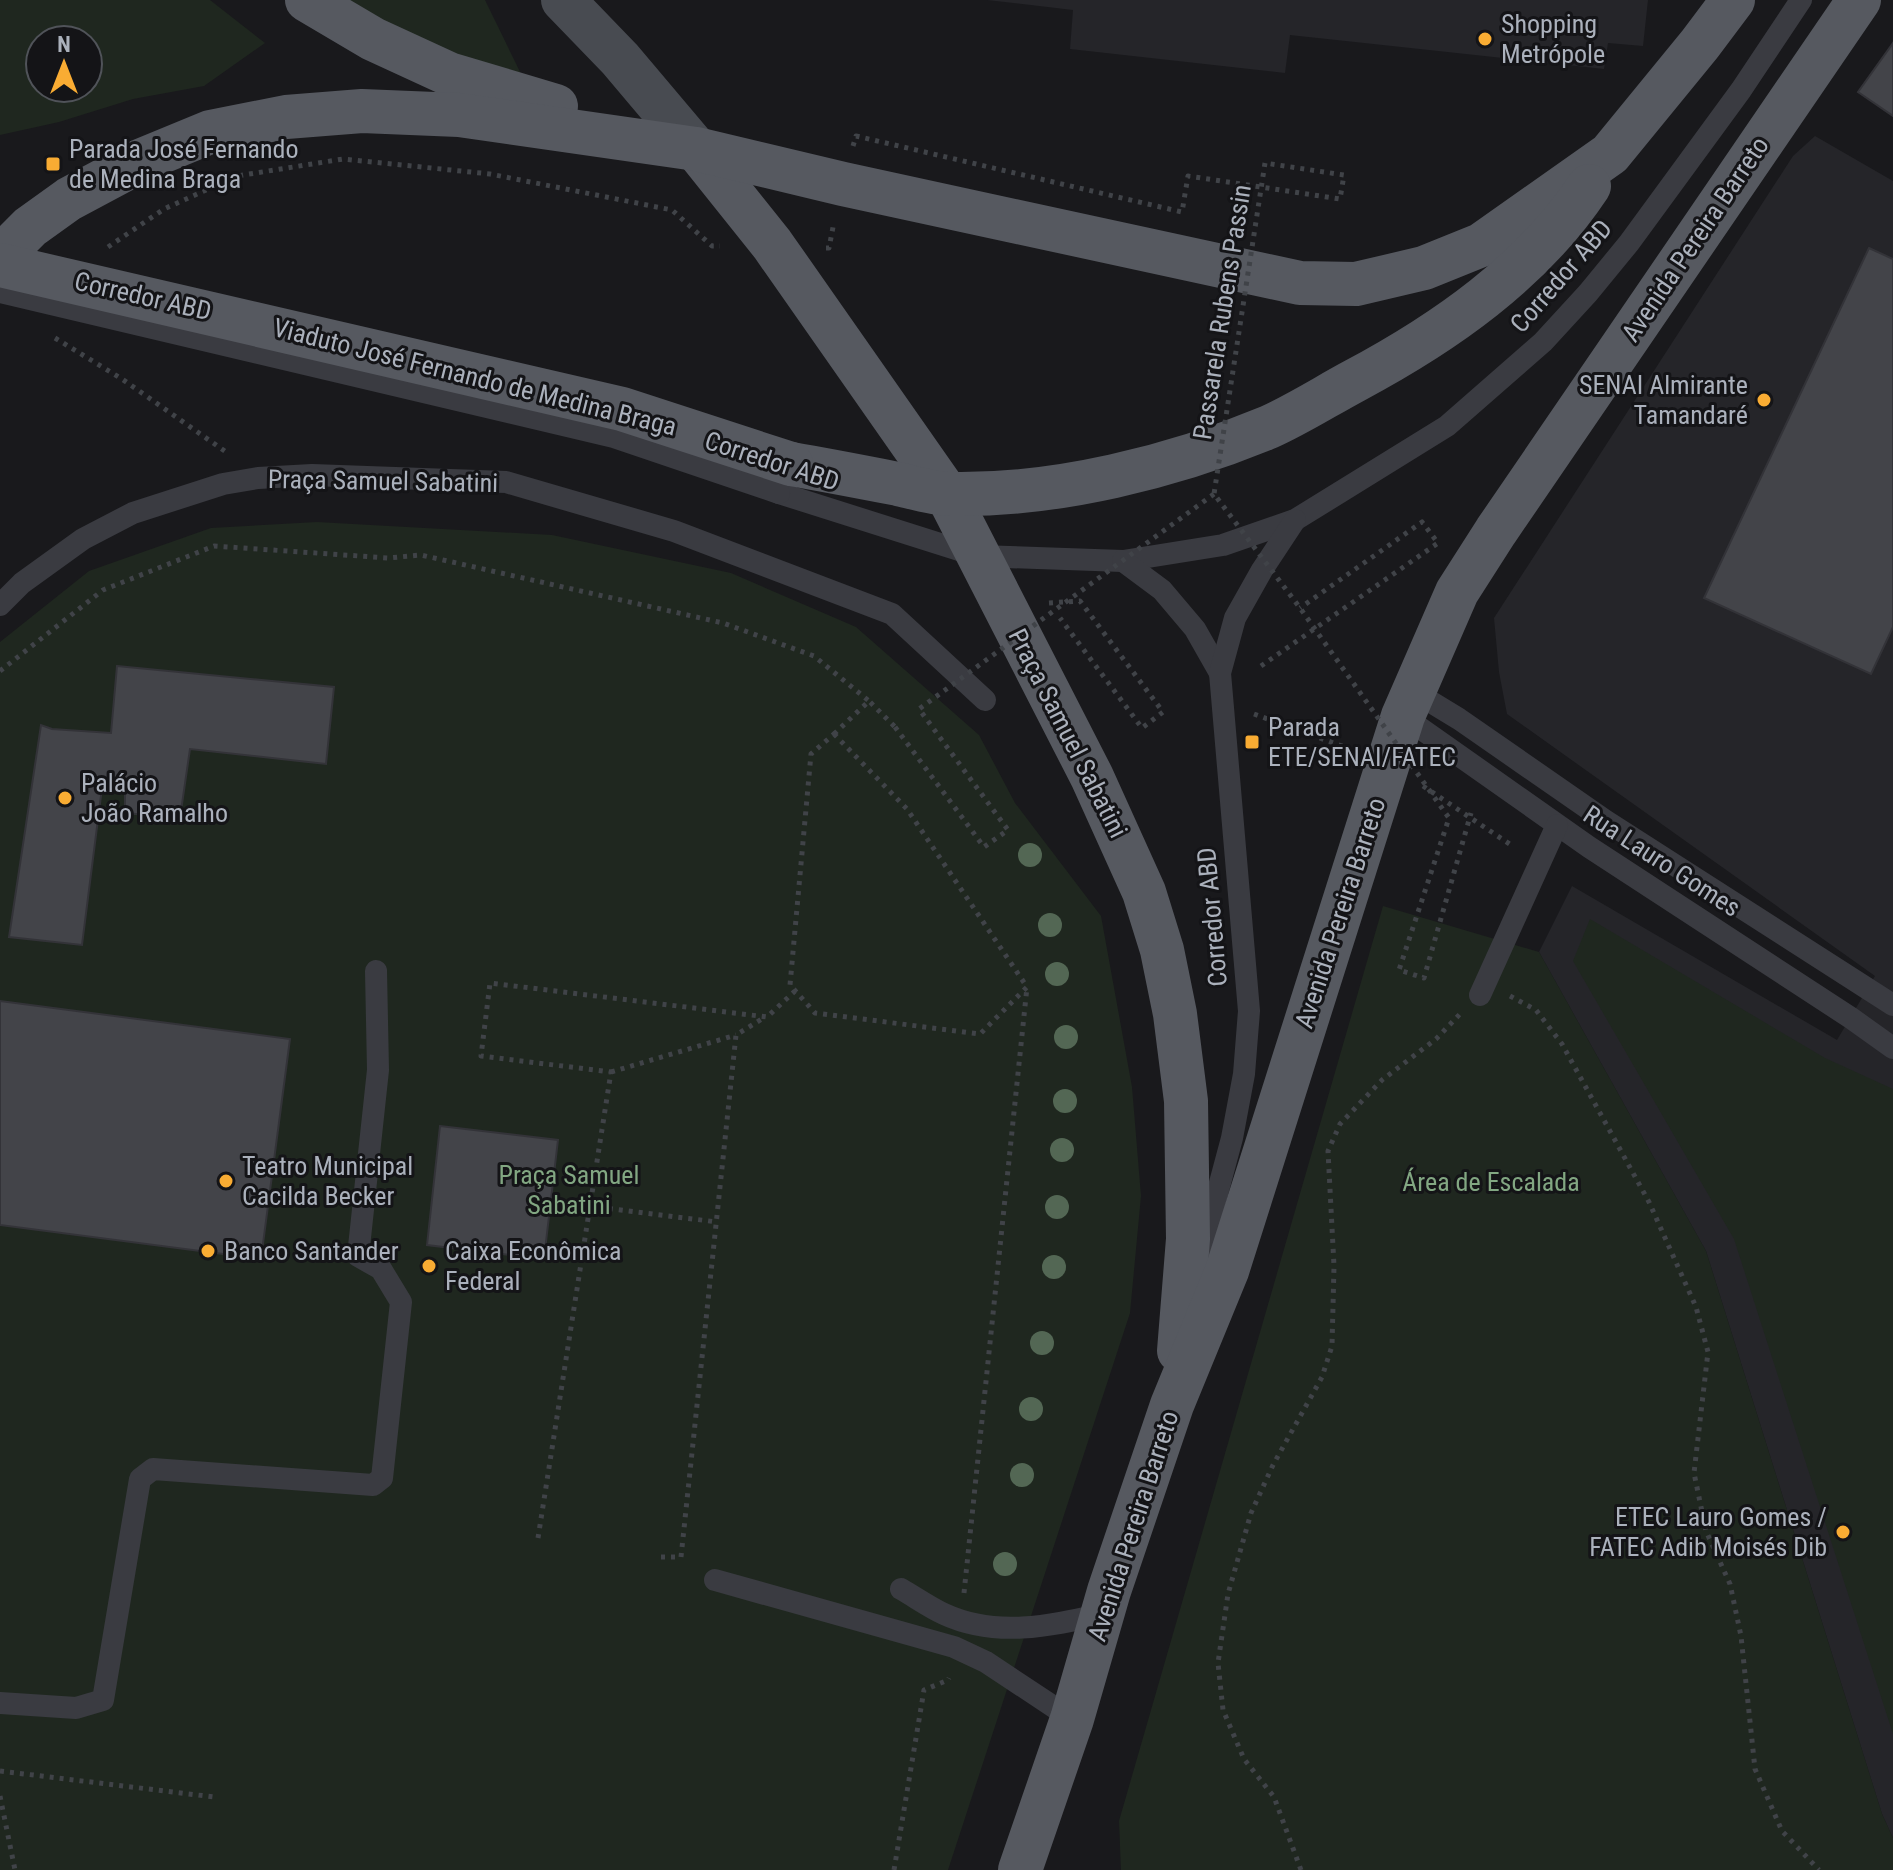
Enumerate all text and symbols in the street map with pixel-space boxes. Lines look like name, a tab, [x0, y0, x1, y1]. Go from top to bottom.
place label: Shopping Metrópole	[1501, 9, 1605, 69]
north arrow	[24, 24, 104, 104]
marker: Shopping Metrópole	[1476, 30, 1494, 48]
text: N	[57, 32, 71, 57]
street label: Avenida Pereira Barreto	[1615, 131, 1775, 347]
place label: Parada José Fernando de Medina Braga	[69, 134, 298, 194]
marker: Parada José Fernando de Medina Braga	[44, 155, 62, 173]
street label: Passarela Rubens Passin	[1187, 182, 1257, 442]
street label: Corredor ABD	[1504, 214, 1618, 338]
street label: Corredor ABD	[72, 266, 214, 326]
street label: Viaduto José Fernando de Medina Braga	[270, 312, 680, 442]
place label: SENAI Almirante Tamandaré	[1579, 370, 1748, 430]
marker: SENAI Almirante Tamandaré	[1755, 391, 1773, 409]
street label: Corredor ABD	[701, 425, 843, 497]
street label: Praça Samuel Sabatini	[268, 464, 498, 498]
street label: Praça Samuel Sabatini	[1002, 624, 1134, 842]
place label: Parada ETE/SENAI/FATEC	[1268, 712, 1456, 772]
marker: Parada ETE/SENAI/FATEC	[1243, 733, 1261, 751]
place label: Palácio João Ramalho	[81, 768, 228, 828]
marker: Palácio João Ramalho	[56, 789, 74, 807]
street label: Avenida Pereira Barreto	[1289, 794, 1391, 1032]
street label: Rua Lauro Gomes	[1578, 799, 1746, 923]
street label: Corredor ABD	[1191, 846, 1233, 988]
place label: Teatro Municipal Cacilda Becker	[242, 1151, 413, 1211]
park label: Praça Samuel Sabatini	[499, 1160, 639, 1220]
park label: Área de Escalada	[1402, 1167, 1580, 1197]
marker: Teatro Municipal Cacilda Becker	[217, 1172, 235, 1190]
place label: Banco Santander	[224, 1236, 399, 1266]
place label: Caixa Econômica Federal	[445, 1236, 621, 1296]
marker: Banco Santander	[199, 1242, 217, 1260]
marker: Caixa Econômica Federal	[420, 1257, 438, 1275]
street label: Avenida Pereira Barreto	[1082, 1407, 1184, 1645]
place label: ETEC Lauro Gomes / FATEC Adib Moisés Dib	[1589, 1502, 1827, 1562]
marker: ETEC Lauro Gomes / FATEC Adib Moisés Dib	[1834, 1523, 1852, 1541]

